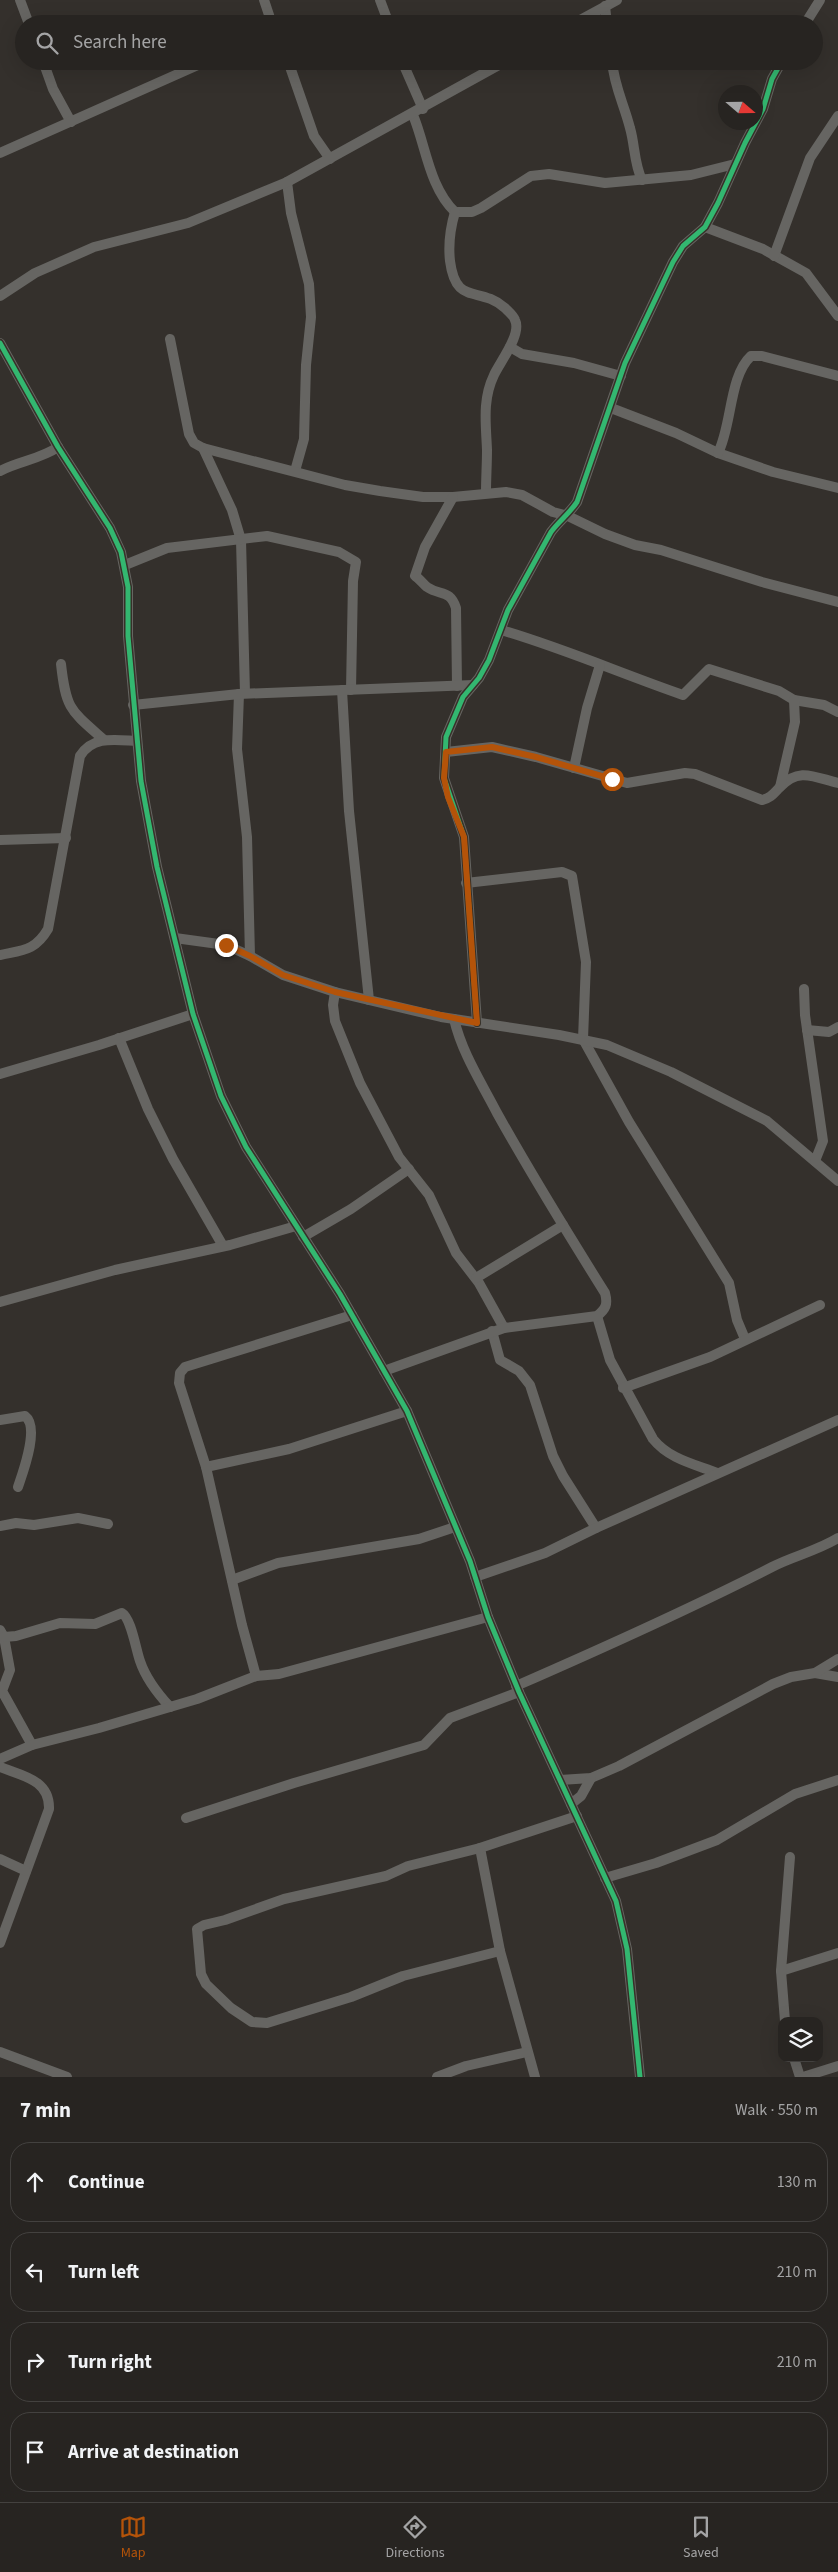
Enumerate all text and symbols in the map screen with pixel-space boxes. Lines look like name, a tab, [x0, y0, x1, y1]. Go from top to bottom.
search box	[15, 15, 823, 70]
icon: search	[33, 29, 61, 57]
text: Search here	[73, 29, 167, 56]
north arrow	[718, 85, 763, 130]
route start	[601, 768, 624, 791]
route end	[215, 934, 238, 957]
map controls	[778, 2017, 823, 2062]
button: layers	[778, 2017, 823, 2062]
text: 7 min	[20, 2095, 71, 2125]
text: Walk · 550 m	[735, 2099, 818, 2121]
icon: ahead	[21, 2168, 49, 2196]
text: Continue	[68, 2169, 145, 2196]
text: 130 m	[777, 2171, 817, 2193]
icon: left	[21, 2258, 49, 2286]
text: Turn left	[68, 2259, 139, 2286]
text: 210 m	[777, 2261, 817, 2283]
icon: right	[21, 2348, 49, 2376]
text: Turn right	[68, 2349, 152, 2376]
text: 210 m	[777, 2351, 817, 2373]
icon: arrive	[21, 2438, 49, 2466]
text: Arrive at destination	[68, 2439, 239, 2466]
tab: Map	[119, 2513, 147, 2563]
tab: Directions	[385, 2513, 445, 2563]
tab: Saved	[683, 2513, 719, 2563]

